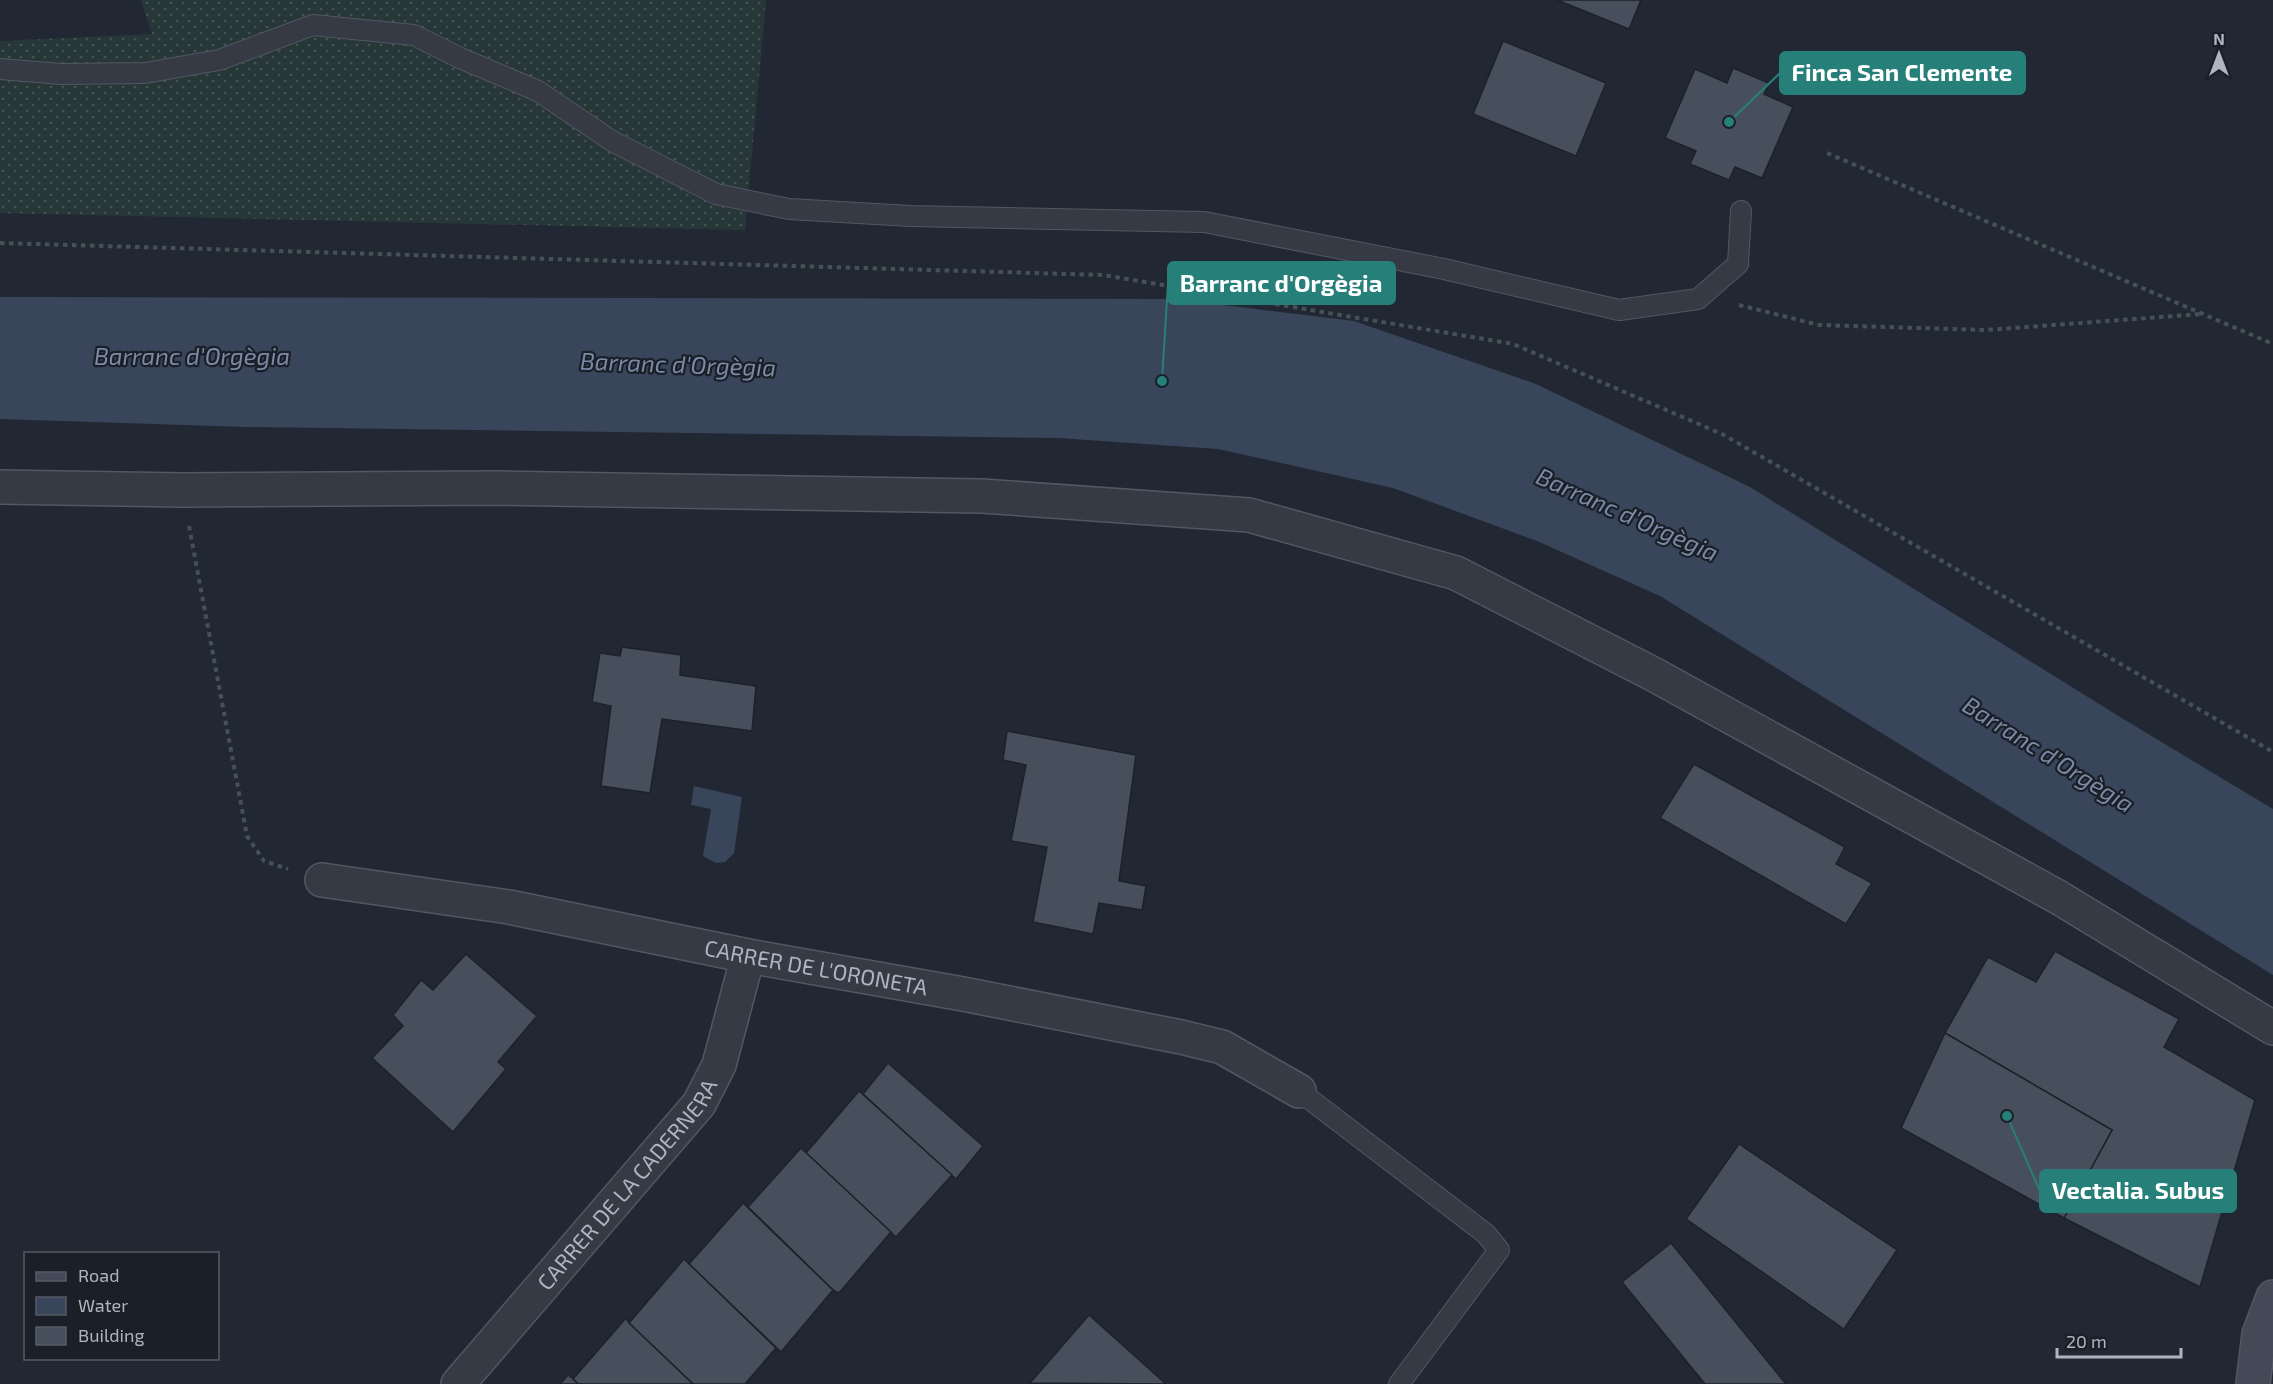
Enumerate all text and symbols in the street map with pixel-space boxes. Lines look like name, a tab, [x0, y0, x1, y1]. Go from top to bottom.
north arrow	[2189, 24, 2249, 84]
text: N	[2213, 29, 2225, 48]
callout: Finca San Clemente	[1780, 52, 2025, 94]
text: Finca San Clemente	[1792, 57, 2012, 86]
callout: Barranc d'Orgègia	[1168, 262, 1395, 304]
text: Barranc d'Orgègia	[1180, 268, 1382, 297]
water label: Barranc d'Orgègia	[94, 341, 290, 370]
water label: Barranc d'Orgègia	[580, 346, 777, 381]
water label: Barranc d'Orgègia	[1532, 460, 1723, 567]
water label: Barranc d'Orgègia	[1958, 689, 2140, 818]
street label: CARRER DE L'ORONETA	[702, 933, 930, 1000]
street label: CARRER DE LA CADERNERA	[531, 1074, 722, 1295]
callout: Vectalia. Subus	[2040, 1170, 2236, 1212]
text: Vectalia. Subus	[2052, 1175, 2224, 1204]
legend	[24, 1252, 219, 1360]
text: Road	[78, 1264, 119, 1286]
text: Water	[78, 1294, 128, 1316]
scale bar	[2057, 1321, 2182, 1359]
text: Building	[78, 1324, 145, 1346]
text: 20 m	[2066, 1330, 2107, 1352]

